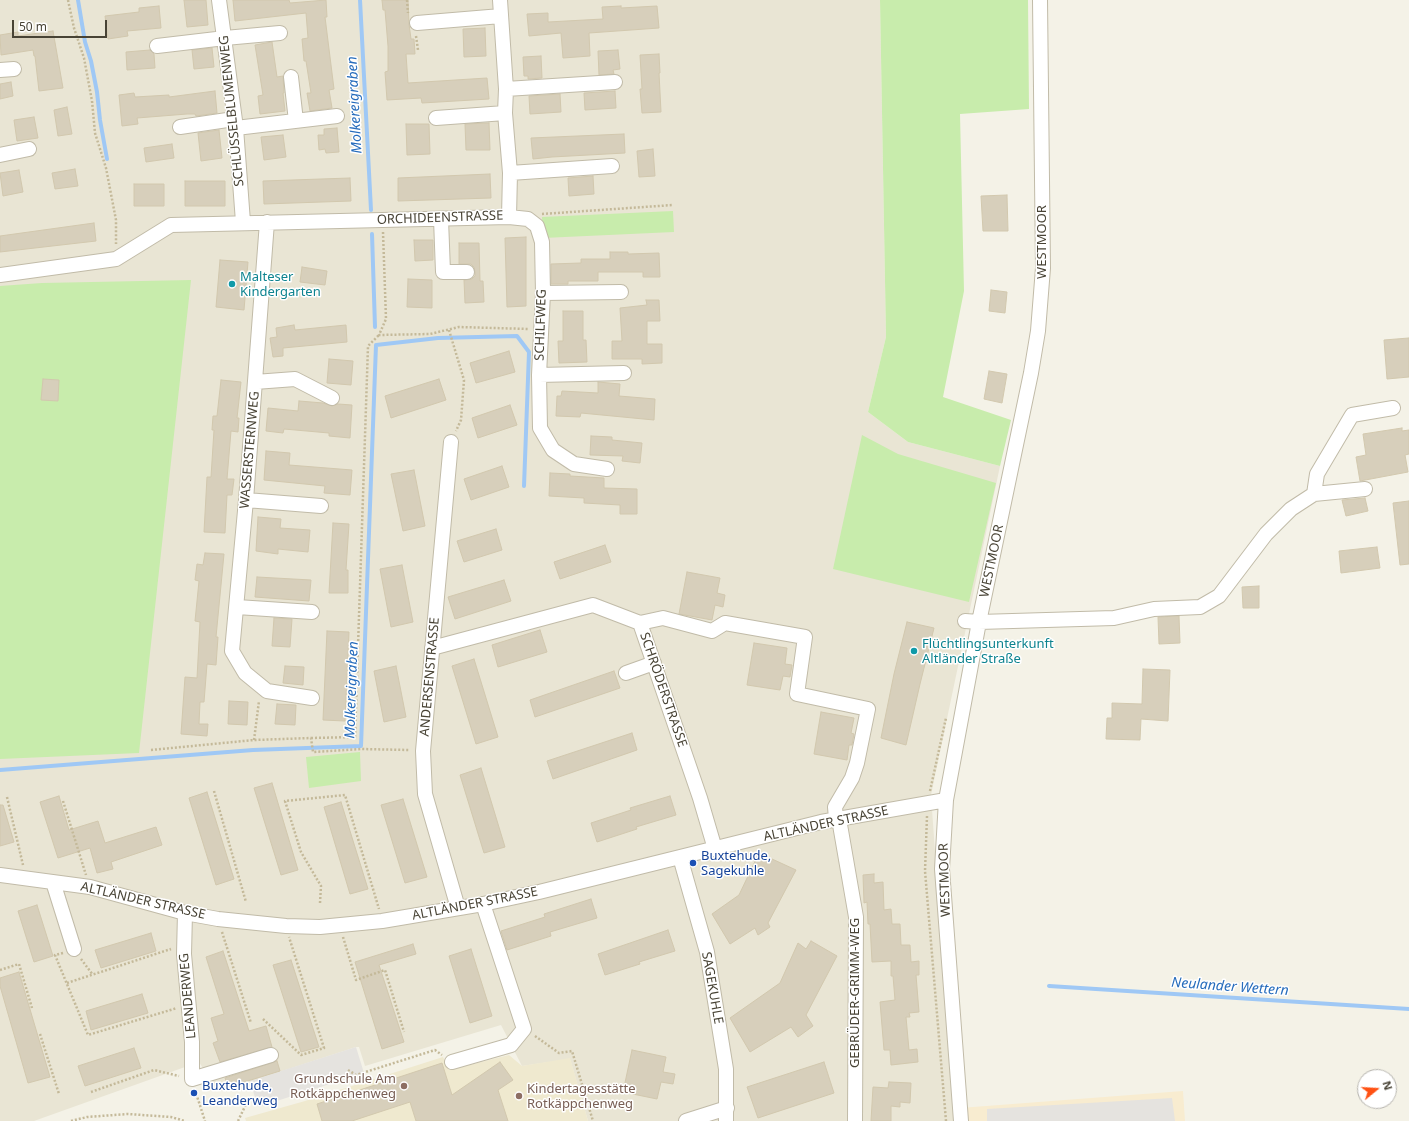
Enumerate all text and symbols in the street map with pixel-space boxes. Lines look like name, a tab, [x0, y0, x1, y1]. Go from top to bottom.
scale bar	[14, 12, 109, 38]
text: 50 m	[19, 18, 47, 35]
street label: SCHLÜSSELBLUMENWEG	[216, 35, 248, 187]
water label: Molkereigraben	[344, 56, 366, 154]
street label: WESTMOOR	[1034, 205, 1050, 279]
street label: ORCHIDEENSTRASSE	[376, 208, 504, 228]
place label: Malteser Kindergarten	[240, 269, 321, 300]
marker: Malteser Kindergarten	[227, 279, 237, 289]
street label: SCHILFWEG	[532, 289, 550, 361]
street label: WASSERSTERNWEG	[237, 391, 263, 509]
street label: WESTMOOR	[977, 523, 1007, 599]
street label: ANDERSENSTRASSE	[417, 617, 443, 737]
street label: SCHRÖDERSTRASSE	[636, 631, 690, 749]
place label: Flüchtlingsunterkunft Altländer Straße	[922, 636, 1054, 667]
water label: Molkereigraben	[342, 641, 362, 739]
marker: Flüchtlingsunterkunft Altländer Straße	[909, 646, 919, 656]
street label: ALTLÄNDER STRASSE	[762, 803, 890, 845]
street label: WESTMOOR	[936, 843, 954, 917]
place label: Buxtehude, Sagekuhle	[701, 848, 771, 879]
marker: Buxtehude, Sagekuhle	[688, 858, 698, 868]
street label: ALTLÄNDER STRASSE	[79, 879, 207, 923]
street label: ALTLÄNDER STRASSE	[411, 884, 539, 924]
street label: GEBRÜDER-GRIMM-WEG	[847, 918, 863, 1068]
street label: SAGEKUHLE	[698, 951, 726, 1025]
street label: LEANDERWEG	[176, 953, 200, 1039]
water label: Neulander Wettern	[1171, 975, 1289, 999]
north arrow	[1357, 1069, 1397, 1109]
place label: Grundschule Am Rotkäppchenweg	[290, 1071, 396, 1102]
place label: Buxtehude, Leanderweg	[202, 1078, 278, 1109]
text: N	[1379, 1079, 1396, 1092]
marker: Grundschule Am Rotkäppchenweg	[399, 1081, 409, 1091]
place label: Kindertagesstätte Rotkäppchenweg	[527, 1081, 636, 1112]
marker: Buxtehude, Leanderweg	[189, 1088, 199, 1098]
marker: Kindertagesstätte Rotkäppchenweg	[514, 1091, 524, 1101]

